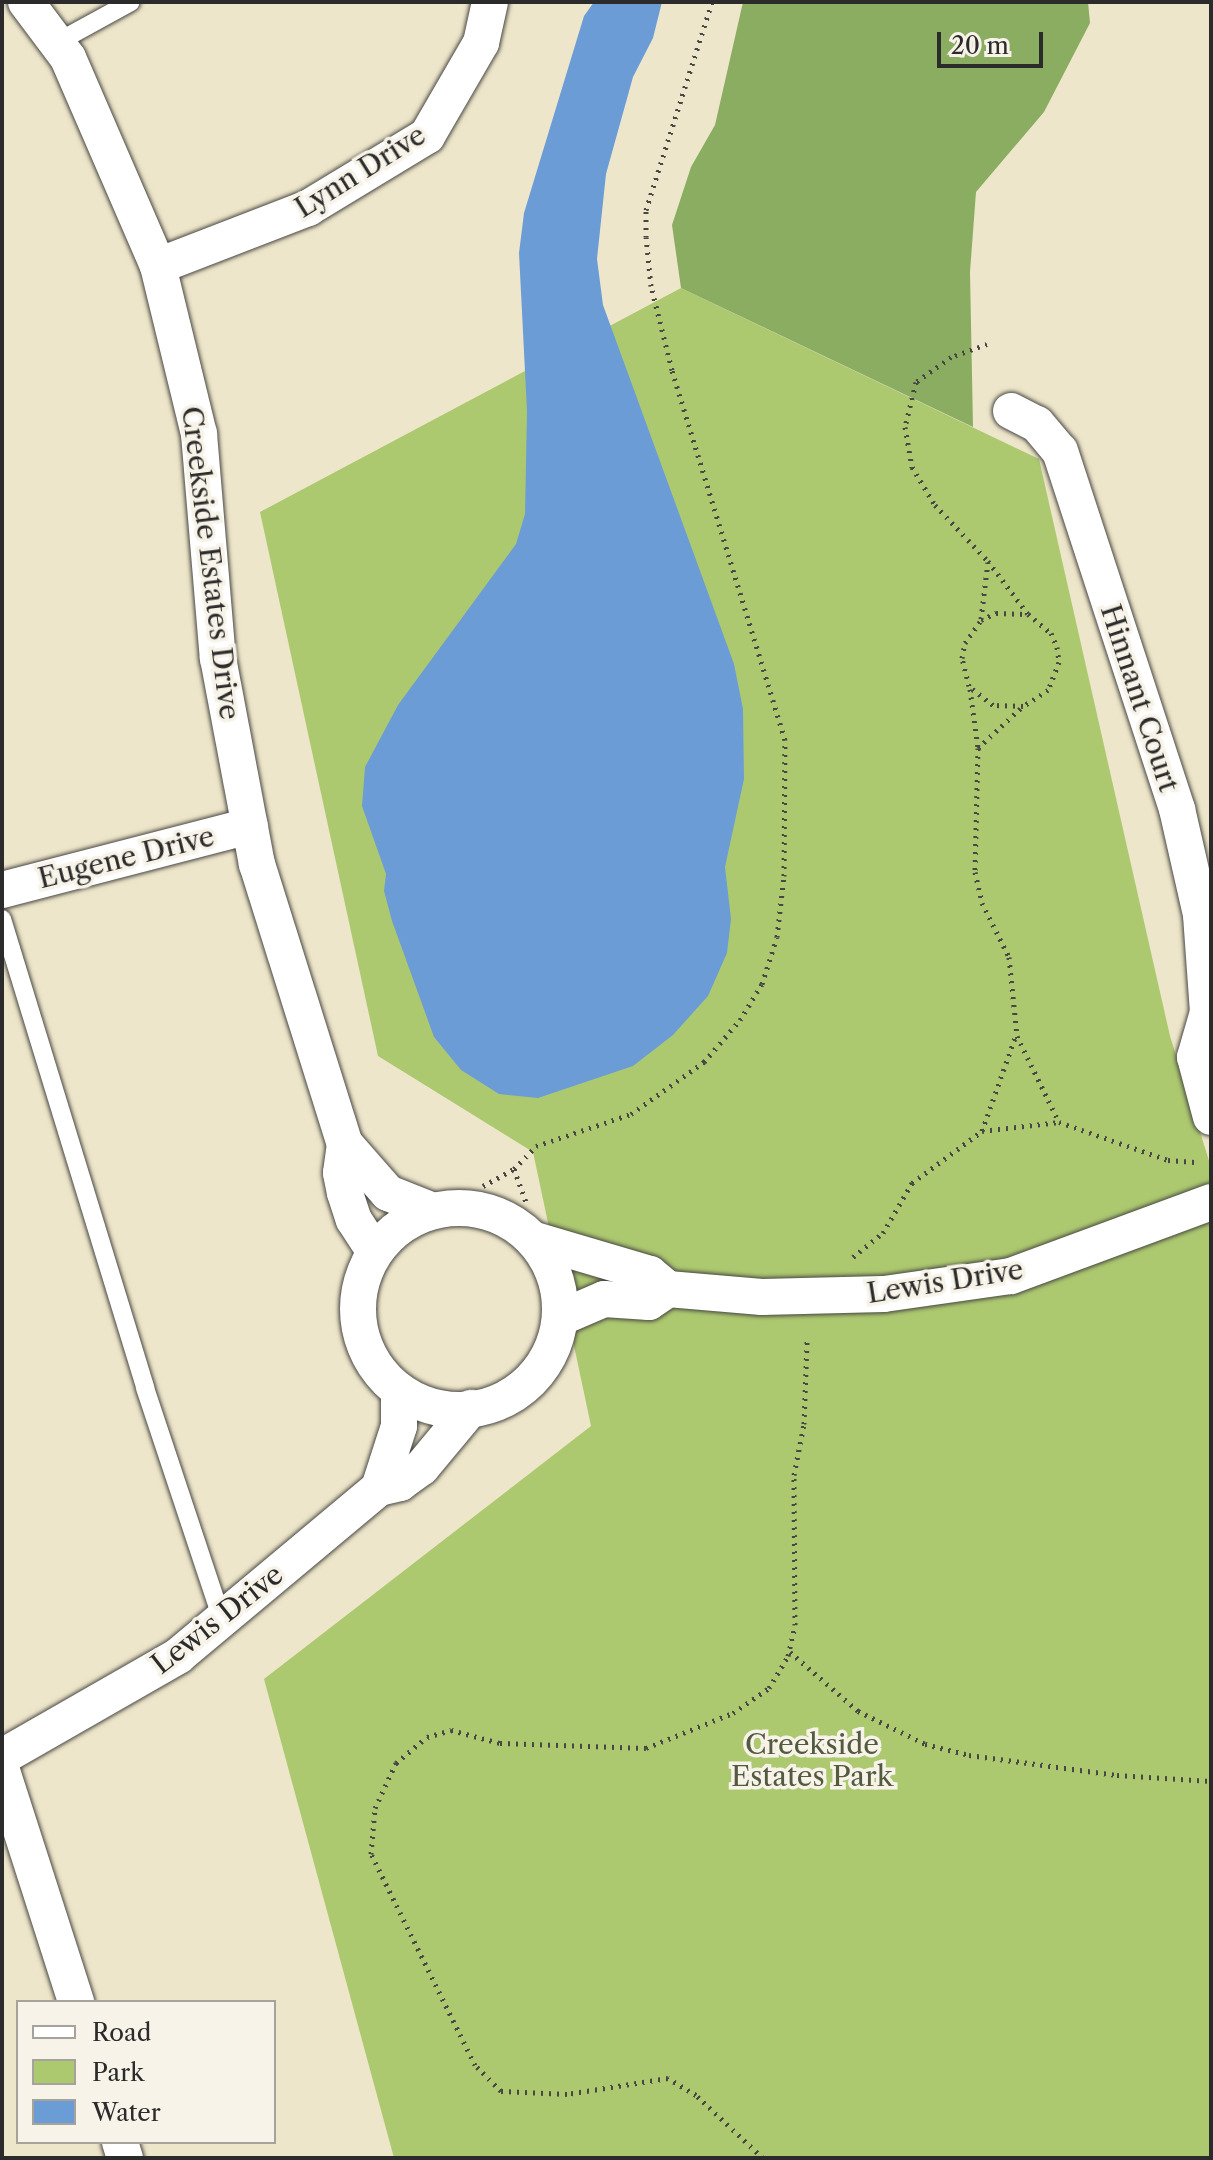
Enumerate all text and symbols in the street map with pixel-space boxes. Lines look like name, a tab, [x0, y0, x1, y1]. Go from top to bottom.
scale bar	[941, 16, 1047, 66]
text: 20 m	[951, 31, 1009, 60]
street label: Lynn Drive	[288, 118, 432, 224]
street label: Creekside Estates Drive	[175, 404, 247, 722]
street label: Hinnant Court	[1094, 600, 1186, 796]
street label: Eugene Drive	[34, 819, 218, 895]
street label: Lewis Drive	[865, 1252, 1025, 1310]
street label: Lewis Drive	[145, 1557, 289, 1681]
park label: Creekside Estates Park	[731, 1727, 893, 1793]
legend	[16, 2000, 276, 2144]
text: Road	[92, 2018, 151, 2047]
text: Park	[92, 2058, 144, 2087]
text: Water	[92, 2098, 161, 2127]

